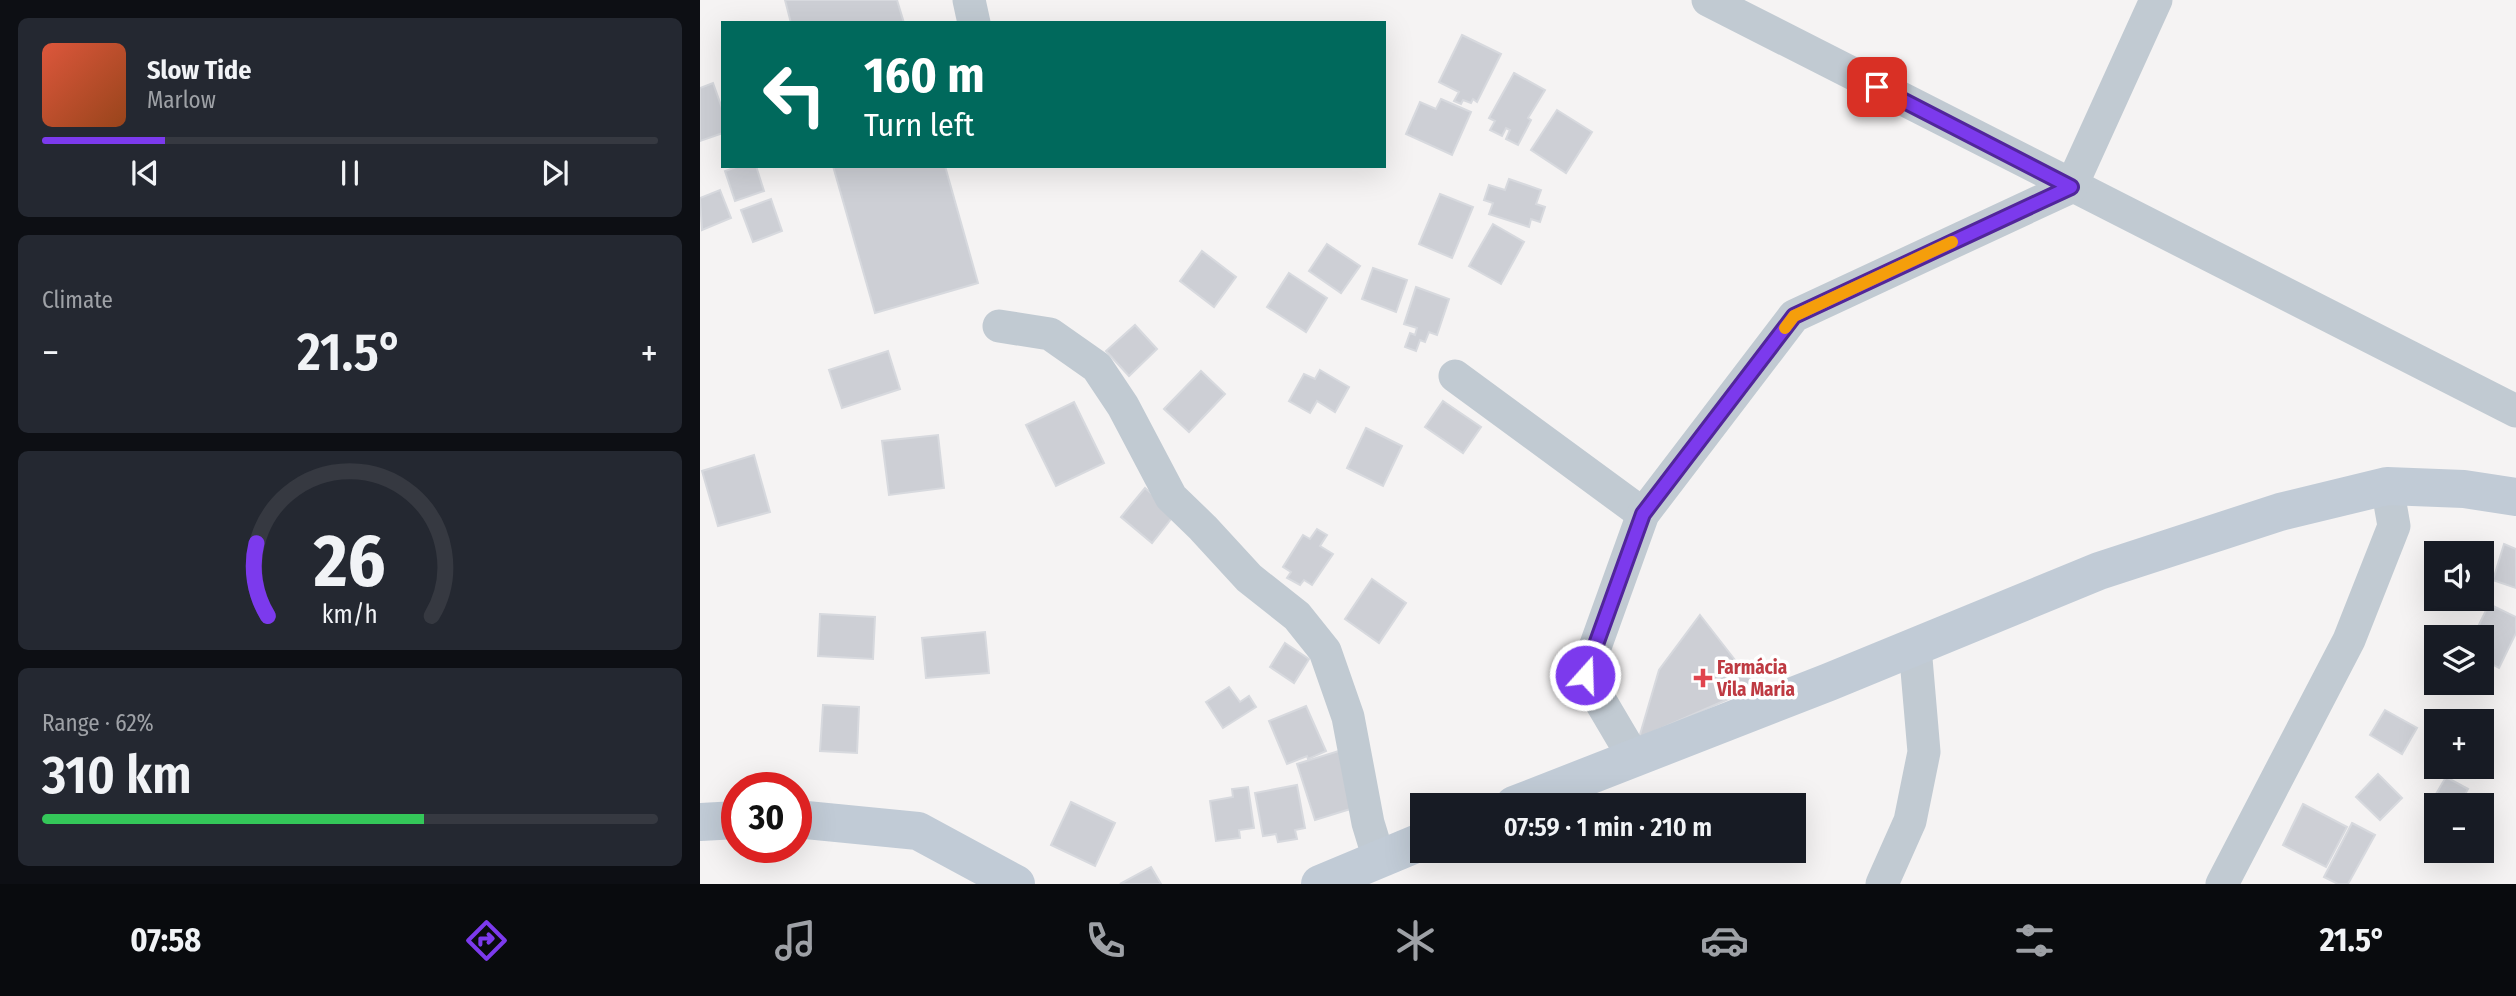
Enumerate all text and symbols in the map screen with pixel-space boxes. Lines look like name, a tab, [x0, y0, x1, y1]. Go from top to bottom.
text: 160 m	[864, 46, 985, 105]
icon: left	[749, 49, 840, 140]
text: Slow Tide	[147, 55, 251, 86]
pin	[1847, 57, 1907, 117]
icon: arrive	[1858, 68, 1896, 106]
text: Marlow	[147, 86, 216, 114]
text: Turn left	[864, 106, 974, 144]
icon: previous	[126, 154, 164, 192]
icon: pause	[331, 154, 369, 192]
icon: next	[536, 154, 574, 192]
text: Climate	[42, 286, 113, 314]
text: 21.5°	[297, 321, 403, 384]
text: −	[42, 330, 59, 376]
text: +	[641, 330, 658, 376]
text: 26	[313, 519, 386, 606]
map controls	[2424, 541, 2494, 863]
button: sound	[2424, 541, 2494, 611]
text: km/h	[322, 600, 378, 630]
button: layers	[2424, 625, 2494, 695]
position arrow	[1548, 638, 1622, 712]
place label: Farmácia Vila Maria	[1716, 656, 1795, 701]
marker: Farmácia Vila Maria	[1695, 670, 1711, 686]
text: Range · 62%	[42, 709, 154, 737]
button: +	[2424, 709, 2494, 779]
text: 310 km	[42, 744, 192, 807]
speed limit sign: 30	[721, 772, 812, 863]
button: −	[2424, 793, 2494, 863]
text: 07:59 · 1 min · 210 m	[1504, 812, 1712, 843]
icon: directions	[462, 916, 511, 965]
icon: music	[771, 916, 820, 965]
icon: phone	[1081, 916, 1130, 965]
icon: climate	[1391, 916, 1440, 965]
icon: car	[1700, 916, 1749, 965]
icon: filters	[2010, 916, 2059, 965]
text: 07:58	[130, 921, 201, 959]
text: 21.5°	[2320, 921, 2386, 959]

